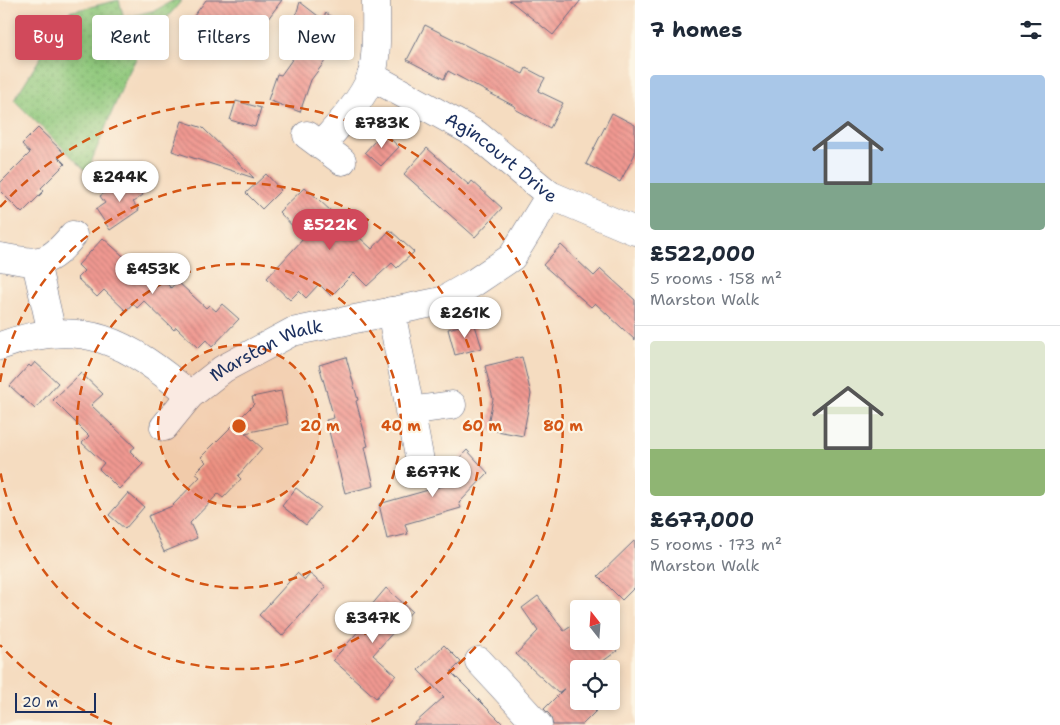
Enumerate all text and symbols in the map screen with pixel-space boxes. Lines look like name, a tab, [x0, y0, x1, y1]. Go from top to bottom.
chip: Buy	[15, 15, 82, 60]
chip: Rent	[92, 15, 169, 60]
chip: Filters	[179, 15, 269, 60]
chip: New	[279, 15, 354, 60]
text: 7 homes	[650, 16, 742, 44]
icon: filters	[1017, 16, 1045, 44]
pin: £783K	[347, 106, 417, 149]
street label: Agincourt Drive	[441, 107, 560, 208]
icon: home	[803, 108, 893, 198]
text: £783K	[355, 112, 409, 133]
pin: £244K	[85, 160, 155, 203]
text: £244K	[93, 166, 147, 187]
pin: £522K	[295, 208, 365, 251]
text: £522K	[303, 214, 357, 235]
text: £522,000	[650, 240, 755, 268]
pin: £453K	[118, 252, 188, 295]
text: £453K	[126, 258, 180, 279]
text: 5 rooms · 158 m²	[650, 268, 782, 289]
text: Marston Walk	[650, 289, 760, 310]
pin: £261K	[430, 296, 500, 339]
text: £261K	[440, 302, 490, 323]
street label: Marston Walk	[205, 314, 325, 387]
icon: home	[803, 373, 893, 463]
text: 20 m	[300, 416, 340, 436]
text: 40 m	[381, 416, 421, 436]
text: 60 m	[462, 416, 502, 436]
text: 80 m	[543, 416, 583, 436]
centre of rings	[230, 417, 248, 435]
pin: £677K	[398, 456, 468, 498]
text: £677K	[406, 461, 460, 482]
text: £677,000	[650, 506, 754, 534]
text: 5 rooms · 173 m²	[650, 534, 782, 555]
text: Marston Walk	[650, 555, 760, 576]
north arrow	[570, 600, 620, 650]
map controls	[570, 600, 620, 710]
pin: £347K	[338, 602, 408, 644]
text: £347K	[346, 607, 400, 628]
button: locate	[570, 660, 620, 710]
scale bar	[15, 690, 96, 713]
text: 20 m	[22, 693, 58, 711]

